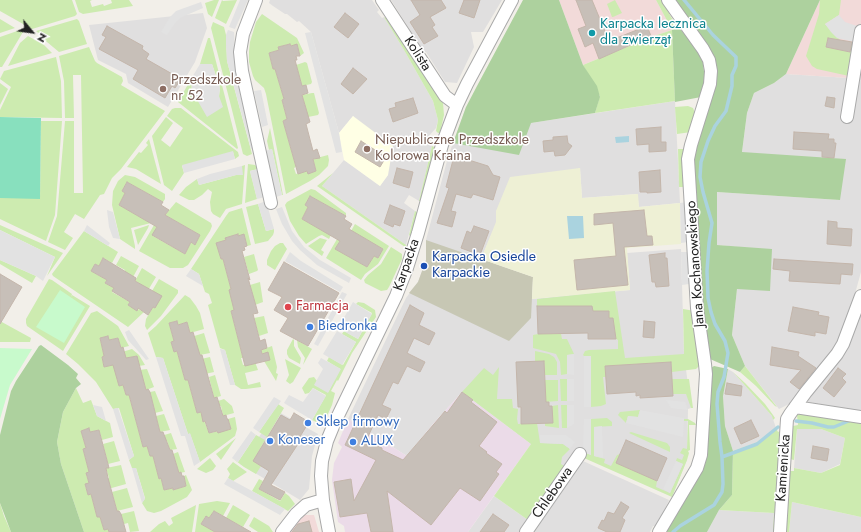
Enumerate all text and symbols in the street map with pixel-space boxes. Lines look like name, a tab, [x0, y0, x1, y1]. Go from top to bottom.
north arrow	[12, 12, 52, 52]
place label: Karpacka lecznica dla zwierząt	[600, 17, 706, 50]
marker: Karpacka lecznica dla zwierząt	[587, 28, 597, 38]
text: N	[33, 30, 52, 46]
street label: Kolista	[400, 34, 434, 74]
place label: Przedszkole nr 52	[171, 73, 241, 106]
marker: Przedszkole nr 52	[158, 84, 168, 94]
place label: Niepubliczne Przedszkole Kolorowa Kraina	[375, 133, 529, 166]
marker: Niepubliczne Przedszkole Kolorowa Kraina	[362, 144, 372, 154]
street label: Jana Kochanowskiego	[683, 200, 709, 328]
street label: Karpacka	[390, 237, 424, 293]
place label: Karpacka Osiedle Karpackie	[432, 250, 536, 282]
marker: Karpacka Osiedle Karpackie	[419, 261, 429, 271]
place label: Farmacja	[296, 299, 349, 315]
marker: Farmacja	[283, 302, 293, 312]
place label: Biedronka	[318, 319, 377, 335]
marker: Biedronka	[305, 322, 315, 332]
place label: Sklep firmowy	[316, 415, 399, 431]
marker: Sklep firmowy	[303, 418, 313, 428]
place label: Koneser	[278, 433, 325, 449]
place label: ALUX	[361, 434, 393, 450]
street label: Kamienicka	[773, 434, 795, 502]
marker: Koneser	[265, 436, 275, 446]
marker: ALUX	[348, 437, 358, 447]
street label: Chlebowa	[529, 464, 577, 522]

